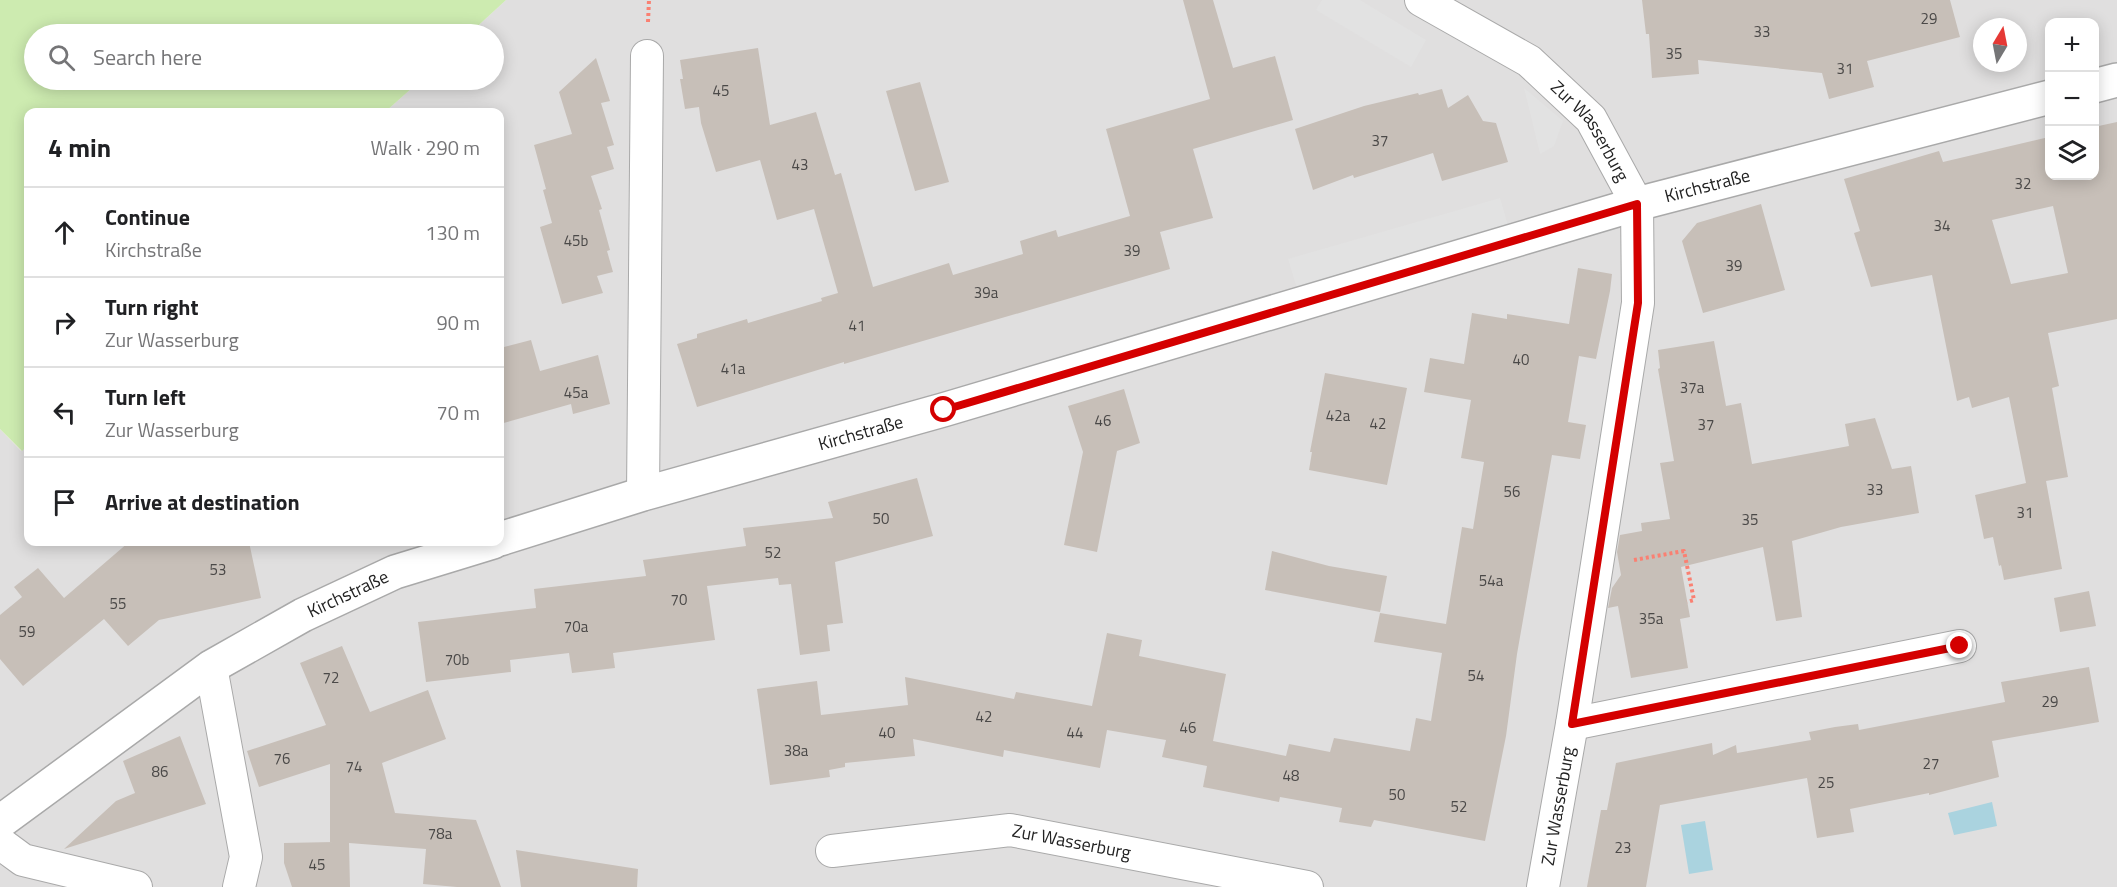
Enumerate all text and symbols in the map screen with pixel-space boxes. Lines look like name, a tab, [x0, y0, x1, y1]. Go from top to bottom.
house number: 29	[1921, 7, 1937, 30]
north arrow	[1973, 18, 2027, 72]
map controls	[2045, 18, 2099, 180]
button: +	[2045, 18, 2099, 72]
house number: 33	[1754, 20, 1770, 43]
search box	[24, 24, 504, 90]
text: Search here	[93, 40, 202, 74]
icon: search	[45, 41, 78, 74]
house number: 35	[1666, 42, 1682, 65]
house number: 31	[1837, 57, 1853, 80]
button: −	[2045, 72, 2099, 126]
street label: Zur Wasserburg	[1545, 74, 1636, 186]
house number: 45	[713, 79, 729, 102]
button: layers	[2045, 126, 2099, 180]
text: 4 min	[48, 128, 111, 167]
house number: 37	[1372, 129, 1388, 152]
text: Walk · 290 m	[371, 132, 480, 163]
house number: 43	[792, 153, 808, 176]
street label: Kirchstraße	[1662, 161, 1753, 209]
house number: 32	[2015, 172, 2031, 195]
text: Continue	[105, 200, 190, 234]
house number: 34	[1934, 214, 1950, 237]
icon: ahead	[48, 216, 81, 249]
text: 130 m	[425, 217, 480, 248]
house number: 45b	[564, 229, 588, 252]
text: Kirchstraße	[105, 234, 202, 265]
house number: 39	[1124, 239, 1140, 262]
house number: 39	[1726, 254, 1742, 277]
house number: 39a	[974, 281, 999, 304]
text: Turn right	[105, 290, 199, 324]
icon: right	[48, 306, 81, 339]
text: 90 m	[436, 307, 480, 338]
house number: 41	[849, 314, 865, 337]
text: Zur Wasserburg	[105, 324, 239, 355]
house number: 40	[1513, 348, 1529, 371]
house number: 41a	[721, 357, 746, 380]
house number: 37a	[1680, 376, 1705, 399]
text: Turn left	[105, 380, 186, 414]
house number: 45a	[564, 381, 589, 404]
icon: left	[48, 396, 81, 429]
route start	[930, 396, 956, 422]
text: 70 m	[436, 397, 480, 428]
house number: 42a	[1326, 404, 1351, 427]
street label: Kirchstraße	[815, 408, 906, 457]
house number: 46	[1095, 409, 1111, 432]
house number: 42	[1370, 412, 1386, 435]
house number: 37	[1698, 413, 1714, 436]
text: Zur Wasserburg	[105, 414, 239, 445]
house number: 33	[1867, 478, 1883, 501]
house number: 56	[1504, 480, 1520, 503]
text: Arrive at destination	[105, 485, 300, 519]
icon: arrive	[48, 486, 81, 519]
house number: 31	[2017, 501, 2033, 524]
house number: 50	[873, 507, 889, 530]
house number: 35	[1742, 508, 1758, 531]
house number: 52	[765, 541, 781, 564]
house number: 53	[210, 558, 226, 581]
street label: Kirchstraße	[302, 563, 393, 624]
house number: 54a	[1479, 569, 1504, 592]
house number: 70	[671, 588, 687, 611]
house number: 55	[110, 592, 126, 615]
house number: 35a	[1639, 607, 1664, 630]
house number: 70a	[564, 615, 589, 638]
house number: 59	[19, 620, 35, 643]
route end	[1946, 632, 1972, 658]
house number: 70b	[445, 648, 469, 671]
house number: 54	[1468, 664, 1484, 687]
house number: 72	[323, 666, 339, 689]
house number: 29	[2042, 690, 2058, 713]
house number: 42	[976, 705, 992, 728]
house number: 46	[1180, 716, 1196, 739]
house number: 40	[879, 721, 895, 744]
house number: 44	[1067, 721, 1083, 744]
house number: 38a	[784, 739, 809, 762]
street label: Zur Wasserburg	[1534, 744, 1581, 868]
house number: 76	[274, 747, 290, 770]
house number: 27	[1923, 752, 1939, 775]
house number: 74	[346, 755, 362, 778]
house number: 86	[152, 760, 168, 783]
house number: 48	[1283, 764, 1299, 787]
house number: 25	[1818, 771, 1834, 794]
house number: 50	[1389, 783, 1405, 806]
house number: 52	[1451, 795, 1467, 818]
street label: Zur Wasserburg	[1010, 817, 1133, 866]
house number: 78a	[428, 822, 453, 845]
house number: 23	[1615, 836, 1631, 859]
house number: 45	[309, 853, 325, 876]

